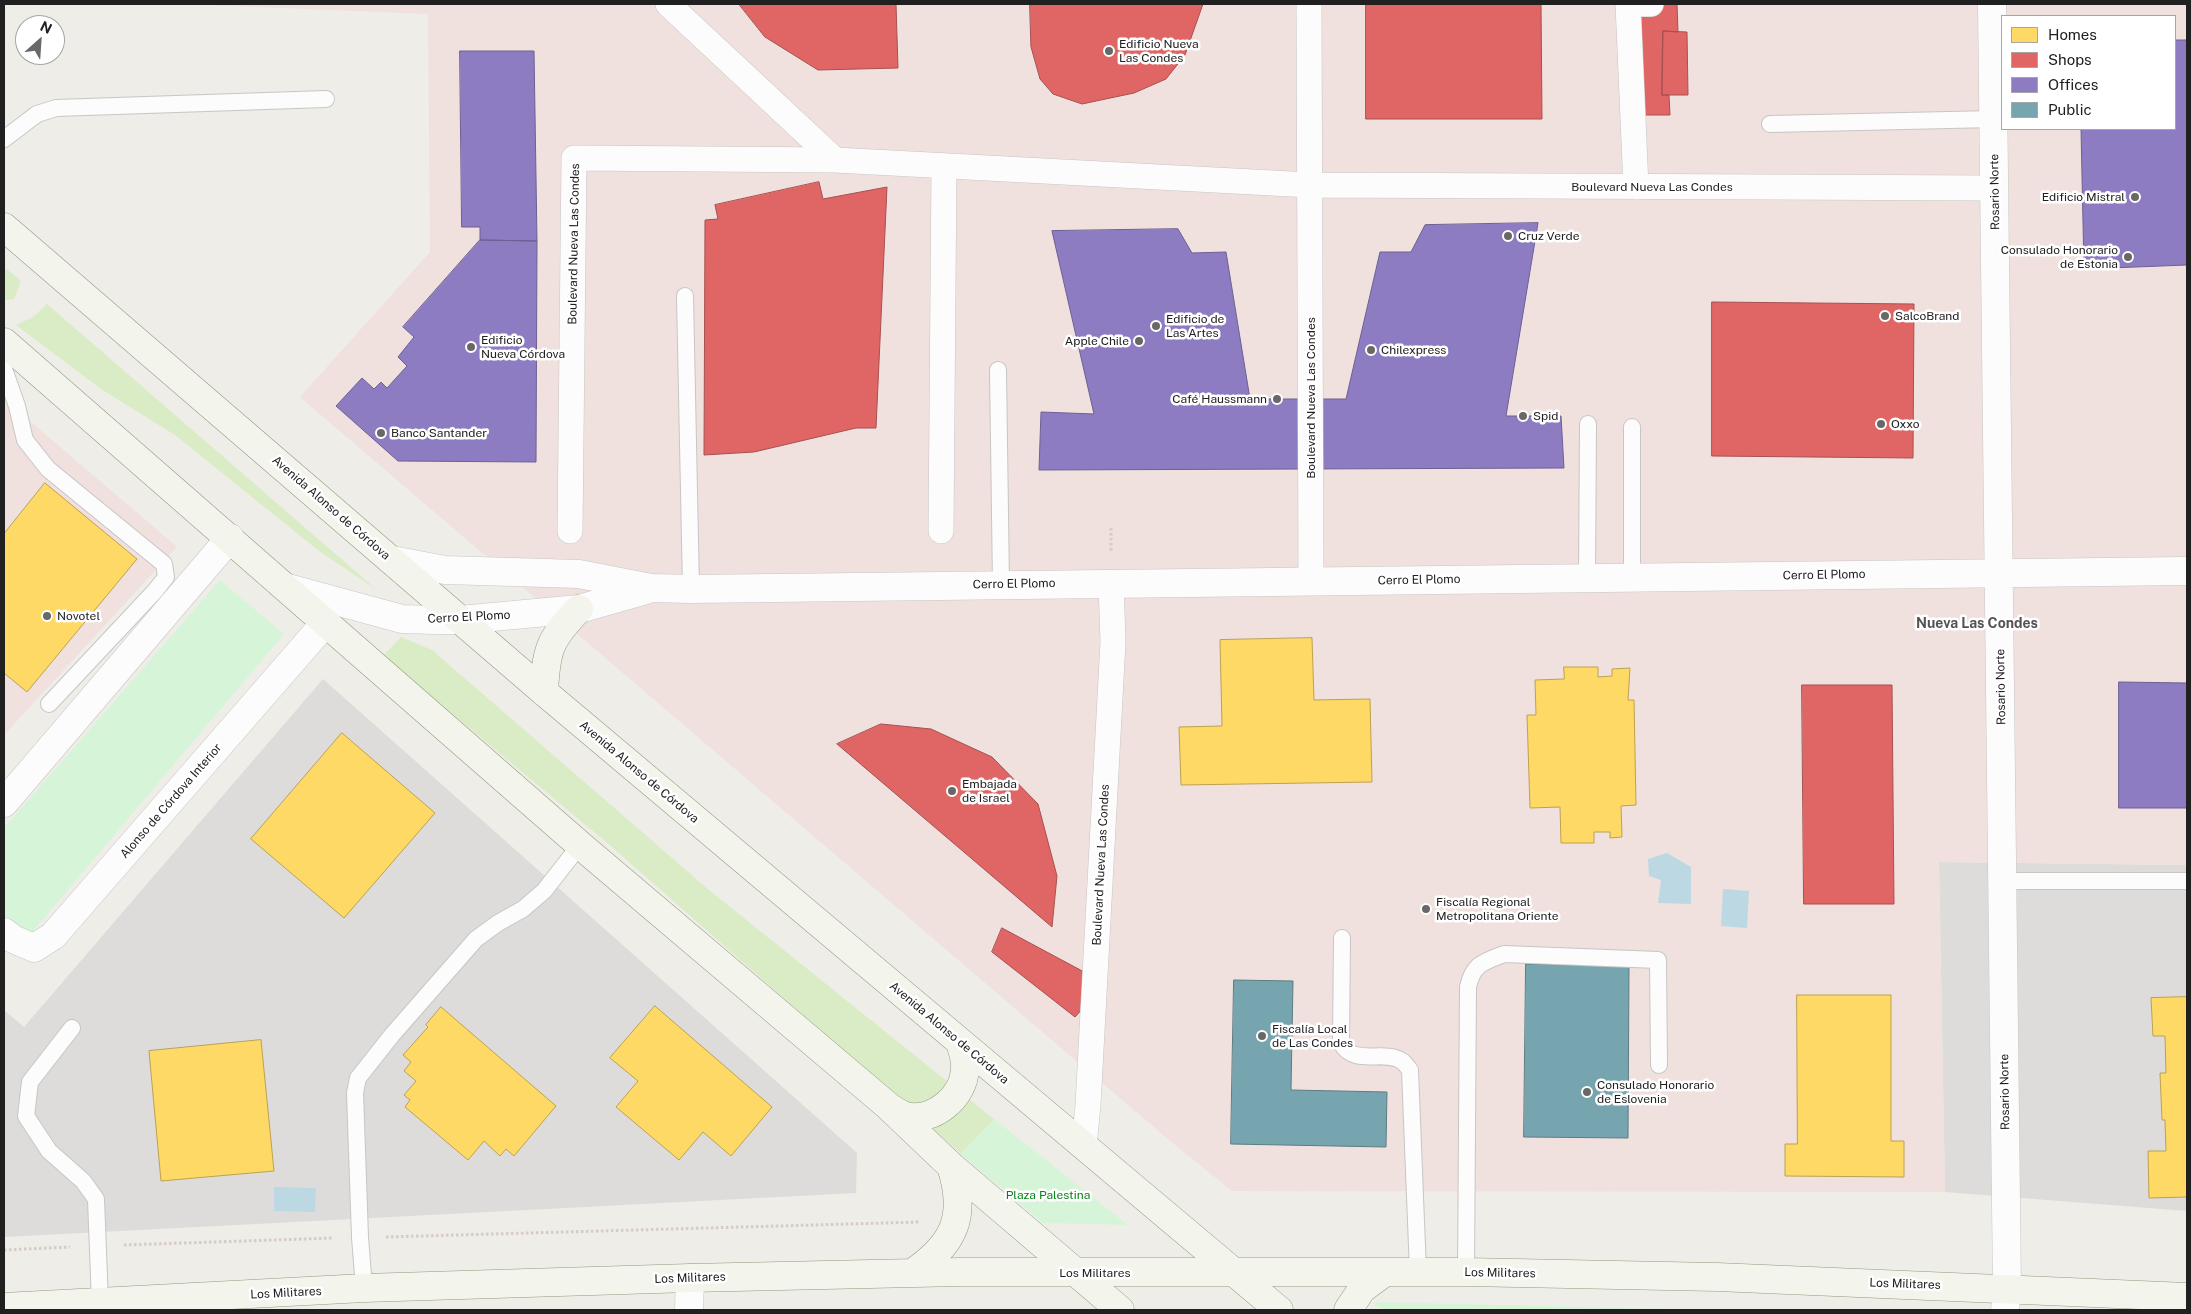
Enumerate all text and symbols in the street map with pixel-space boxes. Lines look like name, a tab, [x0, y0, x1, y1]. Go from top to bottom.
north arrow	[15, 15, 65, 65]
legend	[2001, 15, 2176, 130]
text: N	[38, 18, 55, 37]
text: Homes	[2048, 26, 2097, 43]
place label: Edificio Nueva Las Condes	[1119, 37, 1199, 65]
marker: Edificio Nueva Las Condes	[1103, 45, 1115, 57]
text: Shops	[2048, 51, 2092, 68]
text: Offices	[2048, 76, 2098, 93]
text: Public	[2048, 101, 2092, 118]
street label: Rosario Norte	[1987, 154, 2003, 230]
street label: Boulevard Nueva Las Condes	[565, 163, 583, 325]
street label: Boulevard Nueva Las Condes	[1571, 180, 1733, 194]
place label: Edificio Mistral	[2042, 190, 2125, 204]
marker: Edificio Mistral	[2129, 191, 2141, 203]
place label: Cruz Verde	[1518, 229, 1579, 243]
marker: Cruz Verde	[1502, 230, 1514, 242]
place label: Consulado Honorario de Estonia	[2001, 243, 2118, 271]
marker: Consulado Honorario de Estonia	[2122, 251, 2134, 263]
place label: SalcoBrand	[1895, 309, 1959, 323]
marker: SalcoBrand	[1879, 310, 1891, 322]
place label: Edificio de Las Artes	[1166, 312, 1224, 340]
street label: Boulevard Nueva Las Condes	[1304, 317, 1318, 479]
marker: Edificio de Las Artes	[1150, 320, 1162, 332]
place label: Edificio Nueva Córdova	[481, 333, 565, 361]
place label: Apple Chile	[1065, 334, 1129, 348]
marker: Apple Chile	[1133, 335, 1145, 347]
marker: Edificio Nueva Córdova	[465, 341, 477, 353]
place label: Chilexpress	[1381, 343, 1446, 357]
marker: Chilexpress	[1365, 344, 1377, 356]
place label: Café Haussmann	[1172, 392, 1267, 406]
marker: Café Haussmann	[1271, 393, 1283, 405]
place label: Spid	[1533, 409, 1558, 423]
marker: Spid	[1517, 410, 1529, 422]
place label: Oxxo	[1891, 417, 1920, 431]
marker: Oxxo	[1875, 418, 1887, 430]
place label: Banco Santander	[391, 426, 487, 440]
marker: Banco Santander	[375, 427, 387, 439]
street label: Avenida Alonso de Córdova	[269, 453, 393, 563]
street label: Cerro El Plomo	[1782, 567, 1866, 583]
street label: Cerro El Plomo	[1377, 572, 1461, 588]
street label: Cerro El Plomo	[972, 576, 1056, 592]
street label: Cerro El Plomo	[427, 608, 511, 626]
place label: Novotel	[57, 609, 100, 623]
marker: Novotel	[41, 610, 53, 622]
district label: Nueva Las Condes	[1916, 616, 2038, 632]
street label: Rosario Norte	[1993, 649, 2009, 725]
street label: Avenida Alonso de Córdova	[576, 718, 702, 826]
street label: Alonso de Córdova Interior	[117, 741, 225, 861]
place label: Embajada de Israel	[962, 777, 1017, 805]
street label: Boulevard Nueva Las Condes	[1090, 784, 1112, 946]
marker: Embajada de Israel	[946, 785, 958, 797]
place label: Fiscalía Regional Metropolitana Oriente	[1436, 895, 1558, 923]
marker: Fiscalía Regional Metropolitana Oriente	[1420, 903, 1432, 915]
street label: Avenida Alonso de Córdova	[886, 979, 1012, 1087]
place label: Fiscalía Local de Las Condes	[1272, 1022, 1353, 1050]
marker: Fiscalía Local de Las Condes	[1256, 1030, 1268, 1042]
street label: Rosario Norte	[1997, 1054, 2013, 1130]
place label: Consulado Honorario de Eslovenia	[1597, 1078, 1714, 1106]
marker: Consulado Honorario de Eslovenia	[1581, 1086, 1593, 1098]
park label: Plaza Palestina	[1006, 1188, 1090, 1202]
street label: Los Militares	[1464, 1265, 1536, 1281]
street label: Los Militares	[1059, 1266, 1131, 1280]
street label: Los Militares	[654, 1270, 726, 1286]
street label: Los Militares	[1869, 1276, 1941, 1292]
street label: Los Militares	[250, 1284, 322, 1302]

